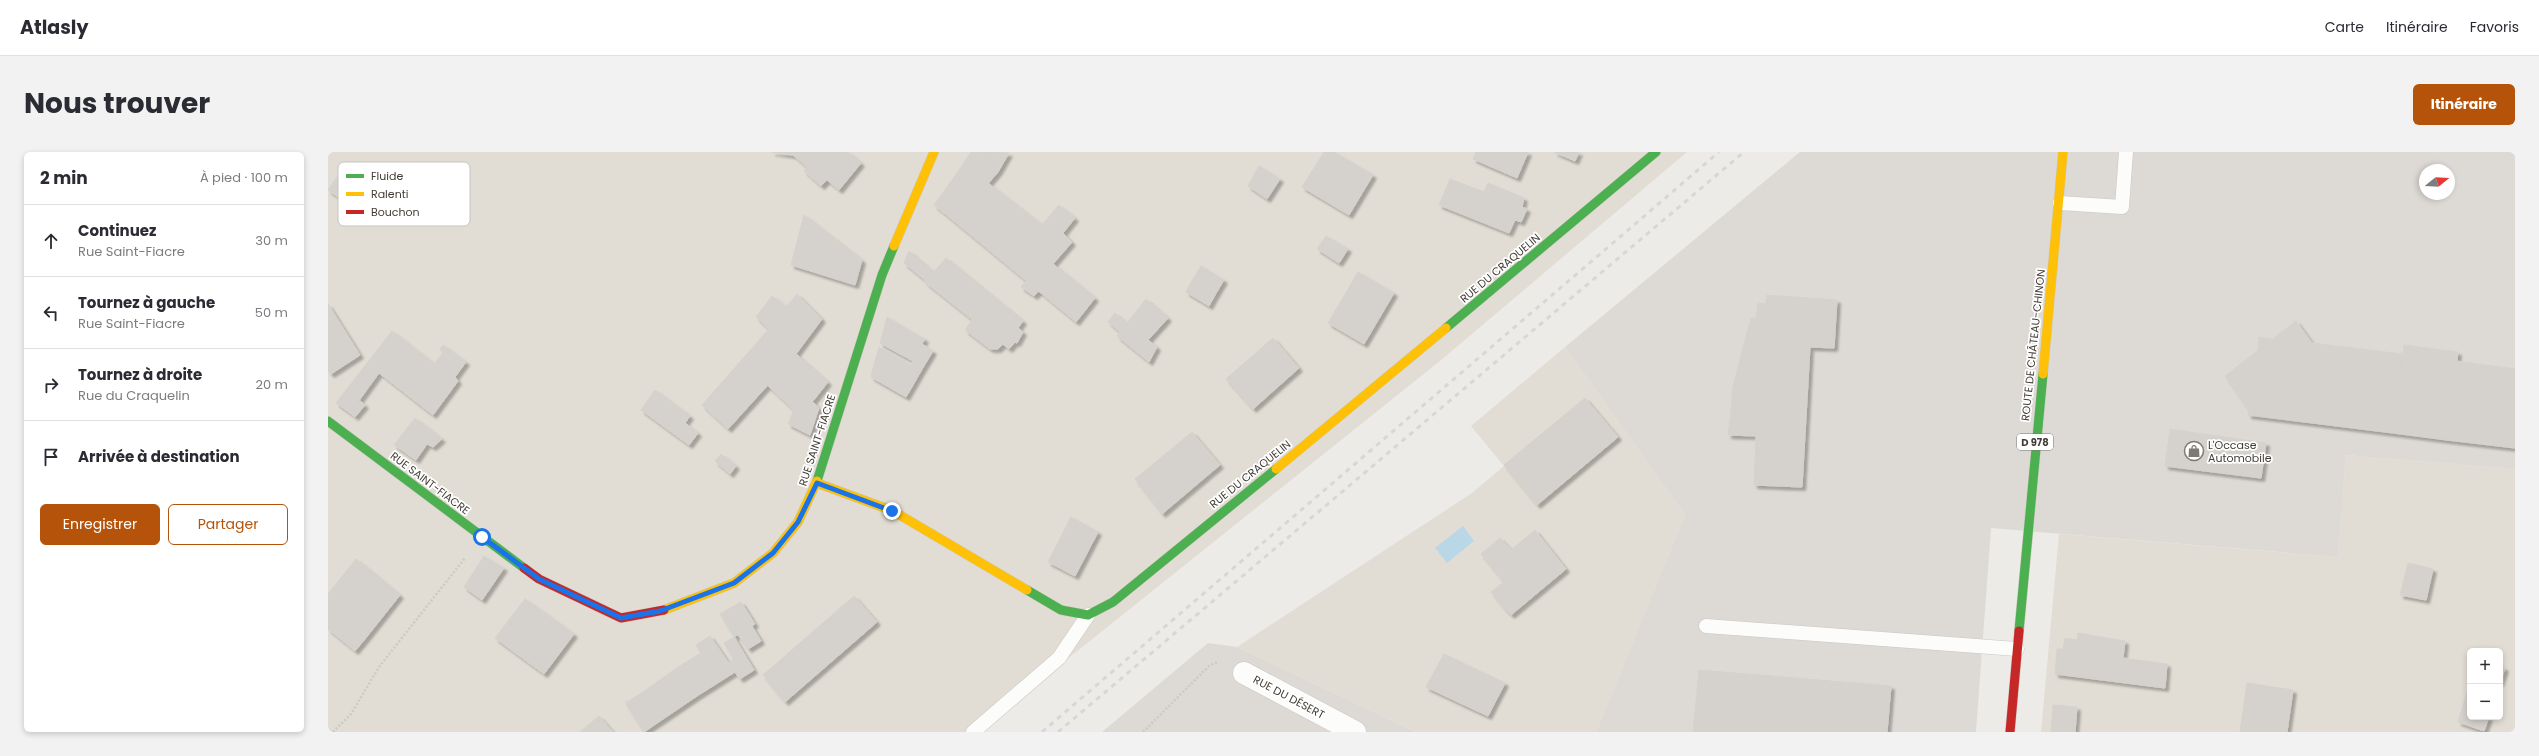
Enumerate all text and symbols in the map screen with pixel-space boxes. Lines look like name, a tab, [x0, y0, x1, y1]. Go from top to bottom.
text: Atlasly	[20, 14, 88, 41]
text: Carte	[2325, 17, 2364, 37]
text: Itinéraire	[2386, 17, 2448, 37]
text: Favoris	[2470, 17, 2519, 37]
text: Nous trouver	[24, 84, 210, 123]
button: Itinéraire	[2413, 84, 2515, 125]
legend	[338, 162, 470, 226]
north arrow	[2419, 164, 2455, 200]
text: 2 min	[40, 166, 88, 190]
text: À pied · 100 m	[200, 168, 288, 187]
text: Fluide	[371, 168, 403, 184]
text: Ralenti	[371, 186, 409, 202]
text: Bouchon	[371, 204, 420, 220]
text: Continuez	[78, 220, 157, 241]
icon: ahead	[40, 230, 62, 252]
street label: RUE DU CRAQUELIN	[1456, 230, 1544, 306]
text: 30 m	[255, 231, 288, 250]
text: Rue Saint-Fiacre	[78, 242, 185, 261]
street label: ROUTE DE CHÂTEAU-CHINON	[2017, 268, 2049, 422]
text: Tournez à gauche	[78, 292, 215, 313]
icon: left	[40, 302, 62, 324]
text: 50 m	[255, 303, 288, 322]
text: Rue Saint-Fiacre	[78, 314, 185, 333]
text: Tournez à droite	[78, 364, 202, 385]
icon: right	[40, 374, 62, 396]
text: 20 m	[255, 375, 288, 394]
text: Rue du Craquelin	[78, 386, 190, 405]
street label: RUE SAINT-FIACRE	[795, 392, 839, 488]
road number: D 978	[2017, 434, 2053, 450]
street label: RUE DU CRAQUELIN	[1206, 436, 1294, 512]
place label: L'Occase Automobile	[2208, 437, 2272, 466]
shop icon: L'Occase Automobile	[2183, 440, 2205, 462]
icon: arrive	[40, 446, 62, 468]
text: Arrivée à destination	[78, 446, 240, 467]
street label: RUE SAINT-FIACRE	[387, 448, 473, 518]
route end	[883, 502, 901, 520]
button: Enregistrer	[40, 504, 160, 545]
button: Partager	[168, 504, 288, 545]
route start	[473, 528, 491, 546]
map controls	[2467, 648, 2503, 720]
button: +	[2467, 648, 2503, 684]
street label: RUE DU DÉSERT	[1250, 671, 1328, 723]
button: −	[2467, 684, 2503, 720]

